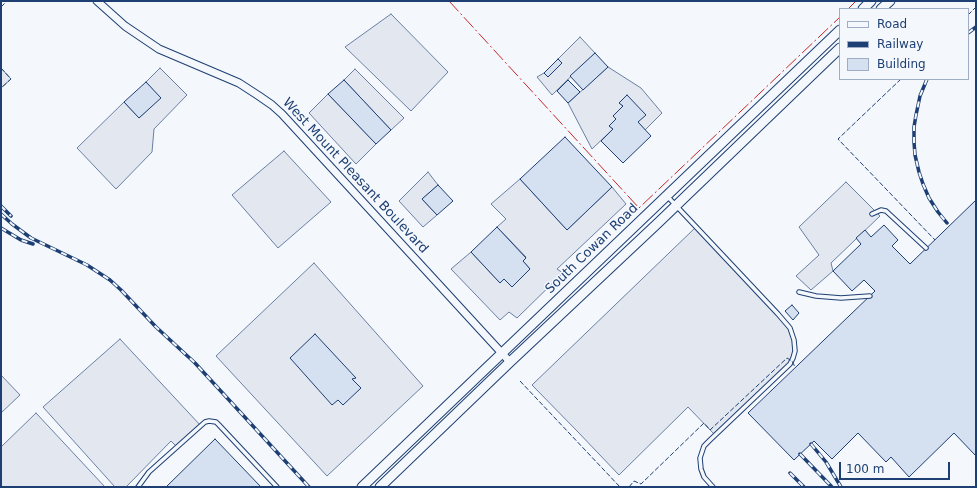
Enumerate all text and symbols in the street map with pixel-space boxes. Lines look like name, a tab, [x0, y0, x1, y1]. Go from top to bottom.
legend	[839, 8, 969, 80]
text: Road	[877, 17, 907, 31]
text: Railway	[877, 37, 923, 51]
text: Building	[877, 57, 926, 71]
street label: West Mount Pleasant Boulevard	[279, 95, 431, 257]
street label: South Cowan Road	[543, 201, 641, 297]
scale bar	[841, 454, 952, 480]
text: 100 m	[846, 462, 884, 476]

